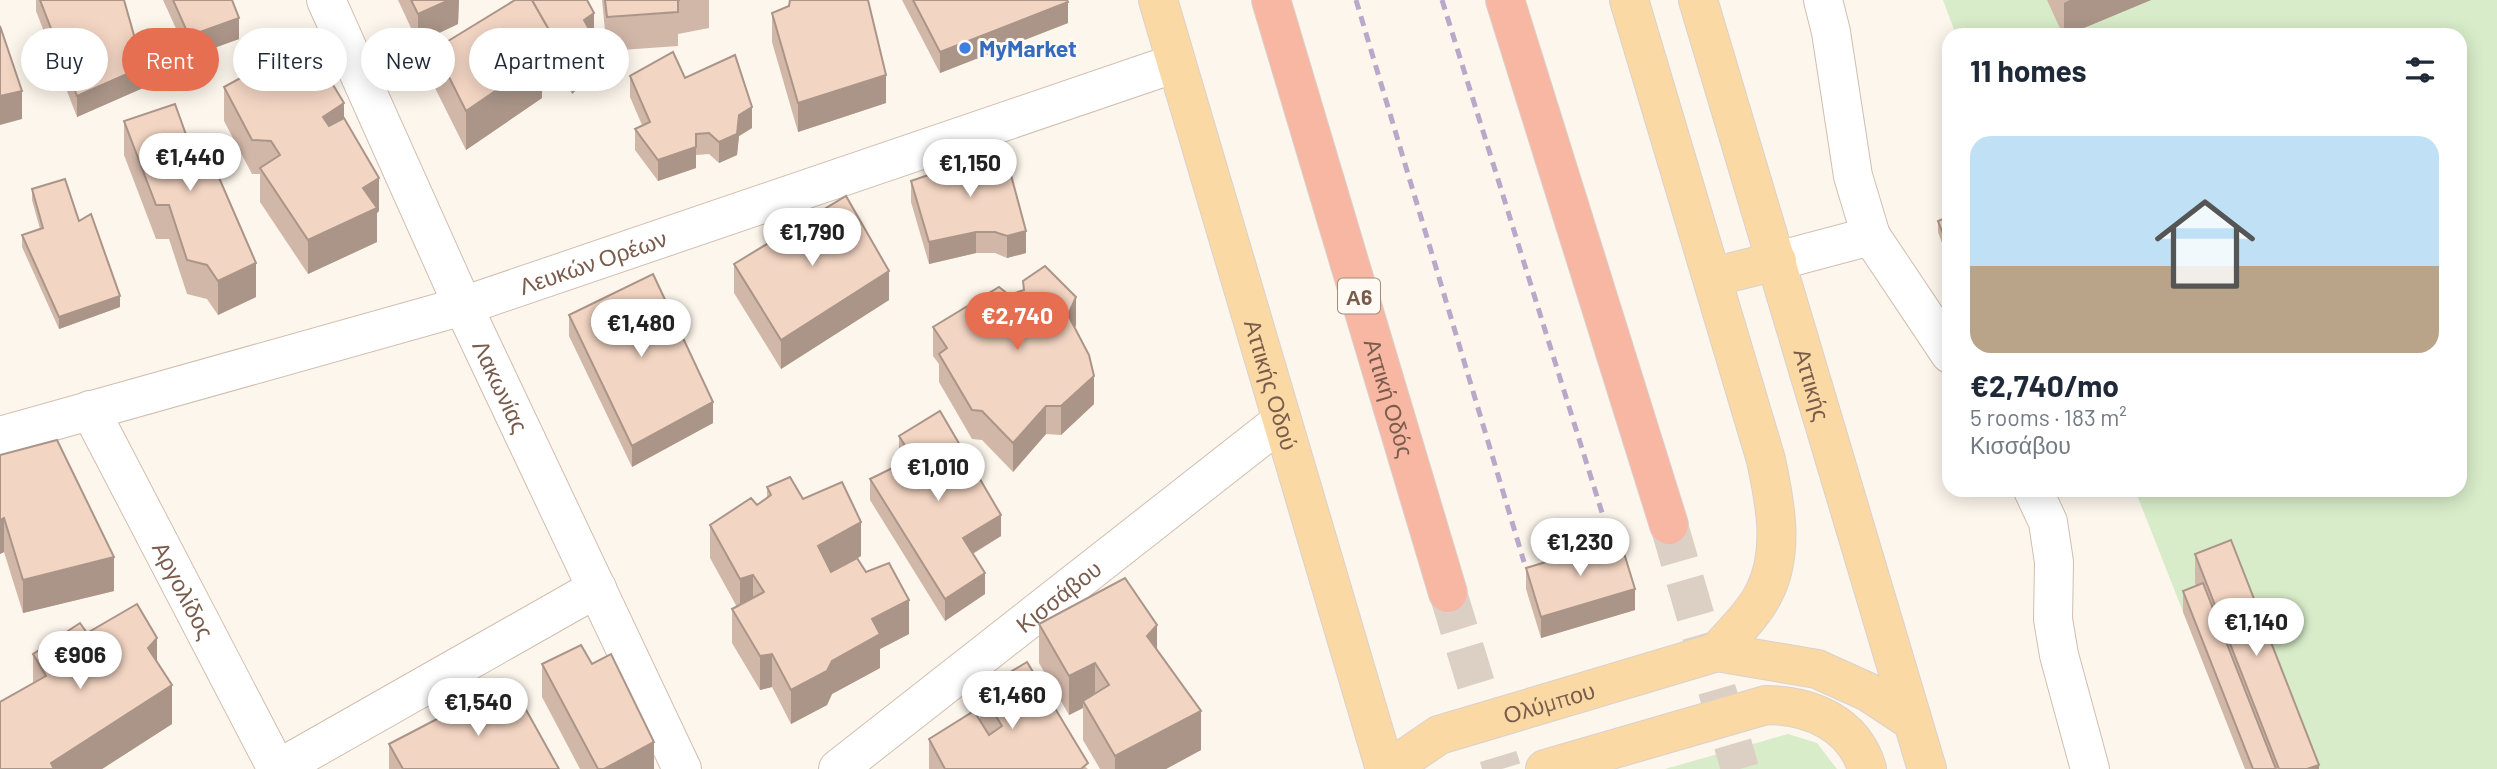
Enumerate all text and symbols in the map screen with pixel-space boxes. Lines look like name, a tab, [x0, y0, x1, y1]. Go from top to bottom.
chip: Buy	[21, 28, 108, 91]
chip: Rent	[122, 28, 219, 91]
chip: Filters	[233, 28, 347, 91]
chip: New	[361, 28, 455, 91]
chip: Apartment	[469, 28, 629, 91]
place label: MyMarket	[979, 34, 1077, 62]
marker: MyMarket	[957, 40, 973, 56]
icon: filters	[2401, 51, 2439, 89]
text: 11 homes	[1970, 52, 2087, 88]
pin: €1,440	[133, 134, 247, 193]
pin: €1,150	[913, 140, 1027, 199]
text: €1,440	[155, 142, 225, 170]
text: €1,150	[939, 148, 1001, 176]
icon: home	[2142, 181, 2268, 307]
pin: €1,790	[755, 208, 869, 268]
text: €1,790	[779, 217, 845, 245]
street label: Λευκών Ορέων	[515, 224, 670, 300]
road number: Α6	[1338, 278, 1380, 314]
pin: €2,740	[960, 292, 1074, 352]
pin: €1,480	[584, 300, 698, 359]
text: €2,740	[981, 301, 1053, 329]
text: €1,480	[607, 308, 675, 336]
street label: Αττικής Οδού	[1239, 316, 1304, 453]
street label: Αττική Οδός	[1359, 335, 1421, 460]
street label: Λακωνίας	[467, 336, 535, 437]
street label: Αττικής	[1788, 345, 1836, 424]
text: €2,740/mo	[1970, 367, 2119, 403]
text: 5 rooms · 183 m²	[1970, 403, 2127, 431]
text: Κισσάβου	[1970, 431, 2071, 459]
pin: €1,010	[881, 444, 995, 503]
text: €1,010	[907, 452, 969, 480]
pin: €1,230	[1523, 518, 1637, 578]
text: €1,230	[1547, 527, 1613, 555]
street label: Αργολίδος	[147, 537, 221, 643]
street label: Κισσάβου	[1010, 554, 1107, 638]
pin: €1,140	[2199, 598, 2313, 658]
text: €1,140	[2224, 607, 2288, 635]
pin: €906	[39, 632, 121, 691]
text: €906	[54, 640, 106, 668]
pin: €1,460	[955, 672, 1069, 731]
street label: Ολύμπου	[1500, 675, 1598, 729]
pin: €1,540	[421, 678, 535, 738]
text: €1,460	[978, 680, 1046, 708]
text: €1,540	[444, 687, 512, 715]

